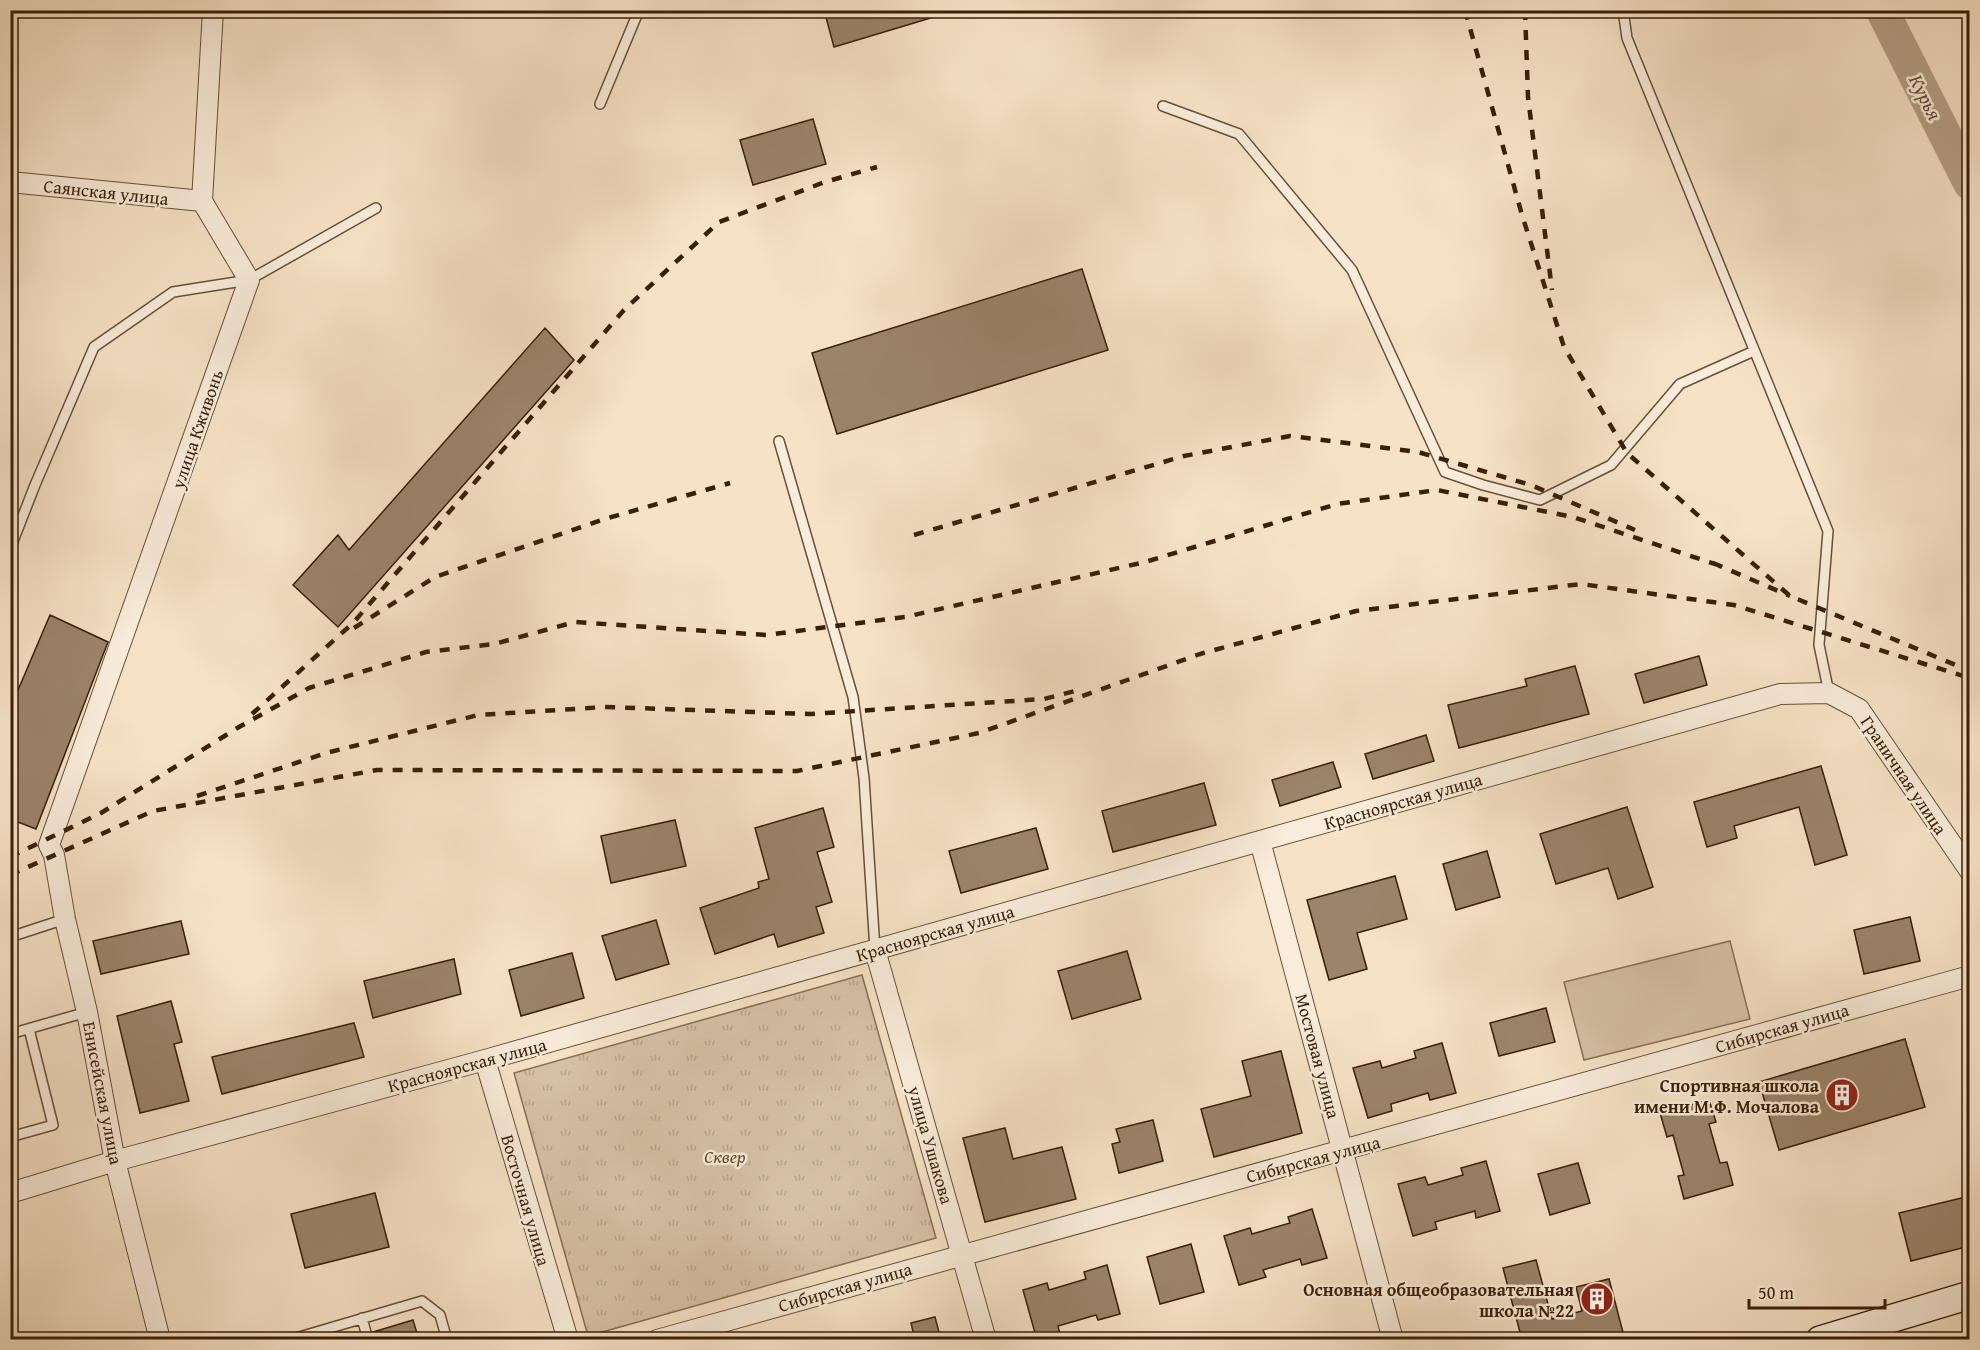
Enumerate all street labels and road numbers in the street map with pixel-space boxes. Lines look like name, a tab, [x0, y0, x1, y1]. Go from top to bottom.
street label: Саянская улица	[42, 172, 170, 212]
street label: улица Кживонь	[164, 366, 230, 493]
street label: Граничная улица	[1854, 710, 1954, 840]
street label: Красноярская улица	[1321, 765, 1486, 836]
street label: Красноярская улица	[853, 897, 1018, 968]
street label: Мостовая улица	[1288, 991, 1348, 1122]
street label: Сибирская улица	[1712, 996, 1852, 1060]
street label: Енисейская улица	[76, 1019, 130, 1167]
street label: Красноярская улица	[385, 1031, 550, 1099]
street label: улица Ушакова	[901, 1082, 961, 1208]
street label: Сибирская улица	[1243, 1128, 1383, 1190]
street label: Восточная улица	[494, 1131, 558, 1269]
street label: Сибирская улица	[775, 1255, 915, 1319]

